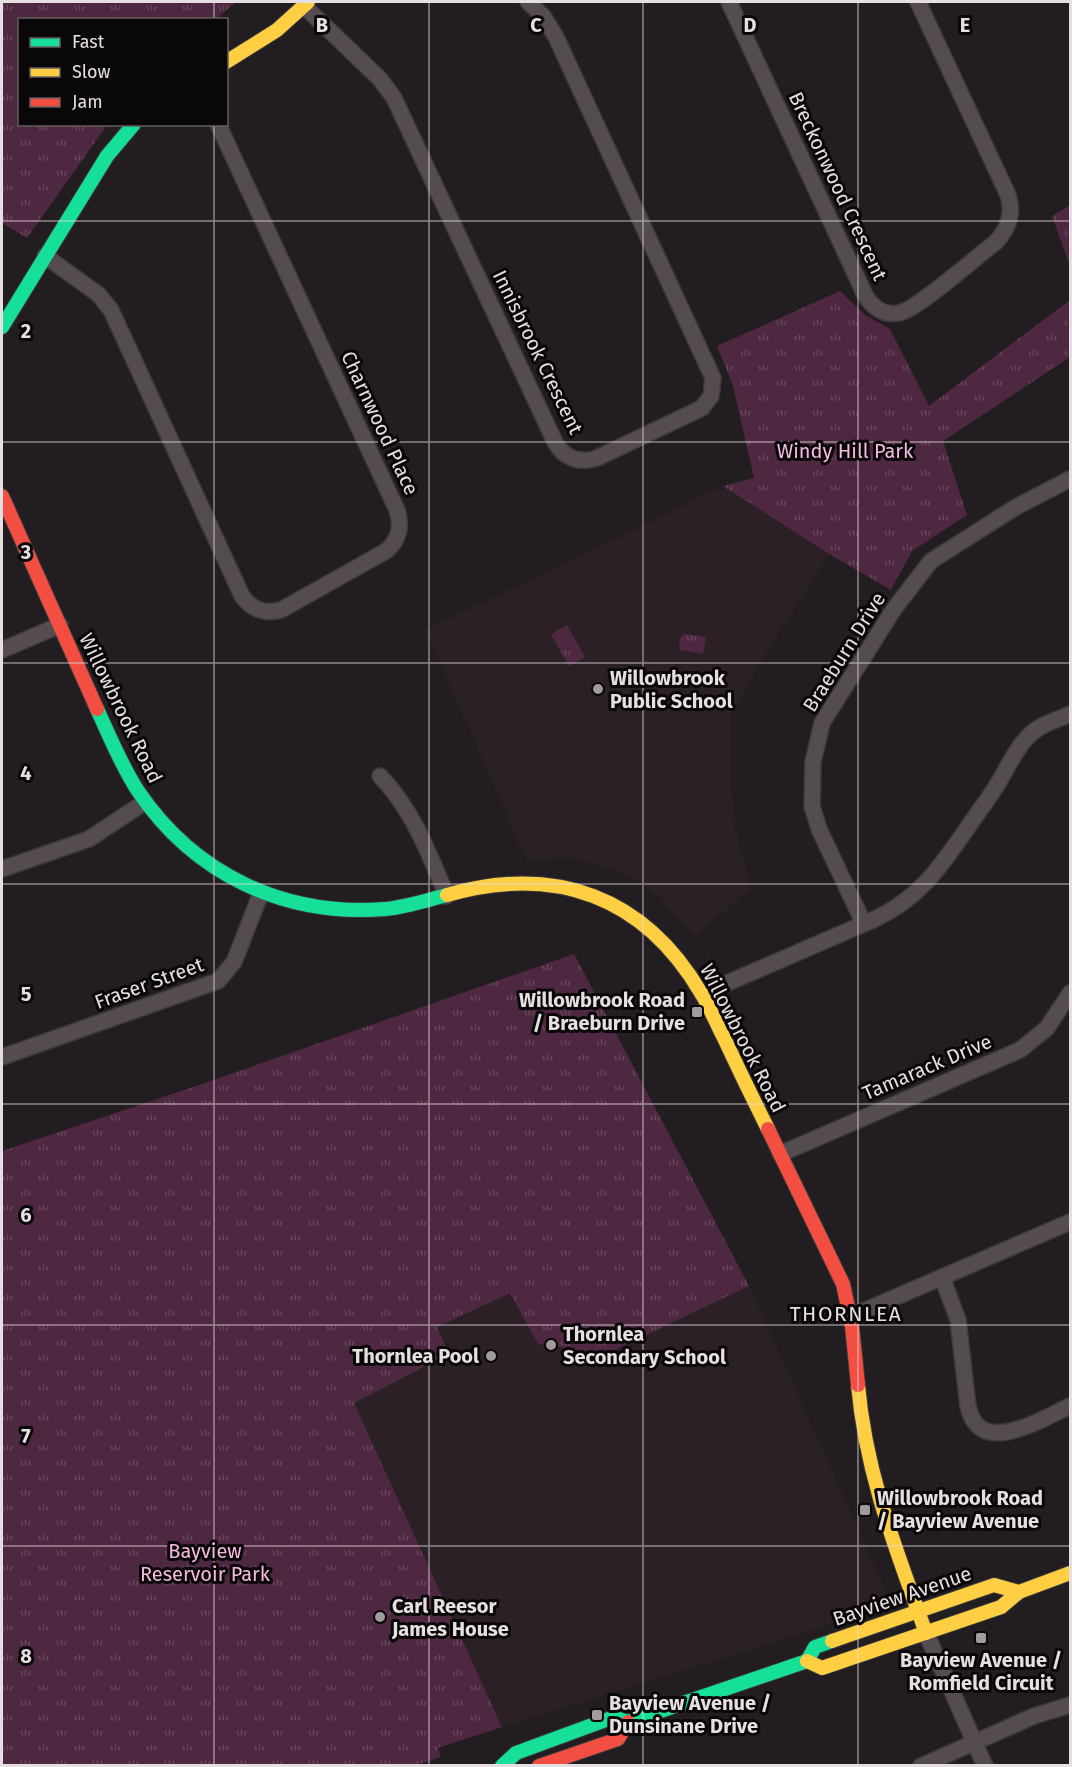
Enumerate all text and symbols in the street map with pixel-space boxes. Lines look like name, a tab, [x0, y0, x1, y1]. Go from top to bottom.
text: B	[316, 13, 328, 37]
text: C	[530, 13, 542, 37]
text: D	[743, 13, 757, 37]
text: E	[960, 13, 970, 37]
legend	[18, 18, 228, 126]
text: Fast	[72, 31, 105, 53]
text: Slow	[72, 61, 111, 83]
street label: Breckonwood Crescent	[784, 88, 893, 285]
text: Jam	[72, 91, 103, 113]
street label: Innisbrook Crescent	[488, 266, 588, 439]
text: 2	[21, 319, 31, 343]
street label: Charnwood Place	[336, 347, 424, 499]
park label: Windy Hill Park	[777, 439, 914, 463]
text: 3	[20, 540, 31, 564]
street label: Braeburn Drive	[798, 588, 890, 716]
street label: Willowbrook Road	[74, 629, 168, 787]
place label: Willowbrook Public School	[610, 666, 733, 713]
marker: Willowbrook Public School	[591, 682, 605, 696]
text: 4	[20, 761, 32, 785]
street label: Fraser Street	[91, 952, 208, 1014]
street label: Willowbrook Road	[695, 960, 791, 1116]
text: 5	[21, 982, 32, 1006]
place label: Willowbrook Road / Braeburn Drive	[519, 988, 685, 1035]
marker: Willowbrook Road / Braeburn Drive	[690, 1005, 704, 1019]
street label: Tamarack Drive	[859, 1029, 995, 1105]
text: 6	[20, 1203, 32, 1227]
district label: THORNLEA	[790, 1301, 902, 1327]
place label: Thornlea Secondary School	[563, 1322, 726, 1369]
marker: Thornlea Secondary School	[544, 1338, 558, 1352]
place label: Thornlea Pool	[352, 1344, 479, 1368]
marker: Thornlea Pool	[484, 1349, 498, 1363]
text: 7	[21, 1424, 31, 1448]
place label: Willowbrook Road / Bayview Avenue	[877, 1486, 1043, 1533]
marker: Willowbrook Road / Bayview Avenue	[858, 1503, 872, 1517]
park label: Bayview Reservoir Park	[140, 1539, 271, 1586]
street label: Bayview Avenue	[830, 1561, 974, 1631]
place label: Carl Reesor James House	[391, 1594, 509, 1641]
marker: Carl Reesor James House	[373, 1610, 387, 1624]
marker: Bayview Avenue / Romfield Circuit	[974, 1631, 988, 1645]
text: 8	[20, 1644, 32, 1668]
place label: Bayview Avenue / Romfield Circuit	[900, 1648, 1062, 1695]
place label: Bayview Avenue / Dunsinane Drive	[609, 1691, 771, 1738]
marker: Bayview Avenue / Dunsinane Drive	[590, 1708, 604, 1722]

